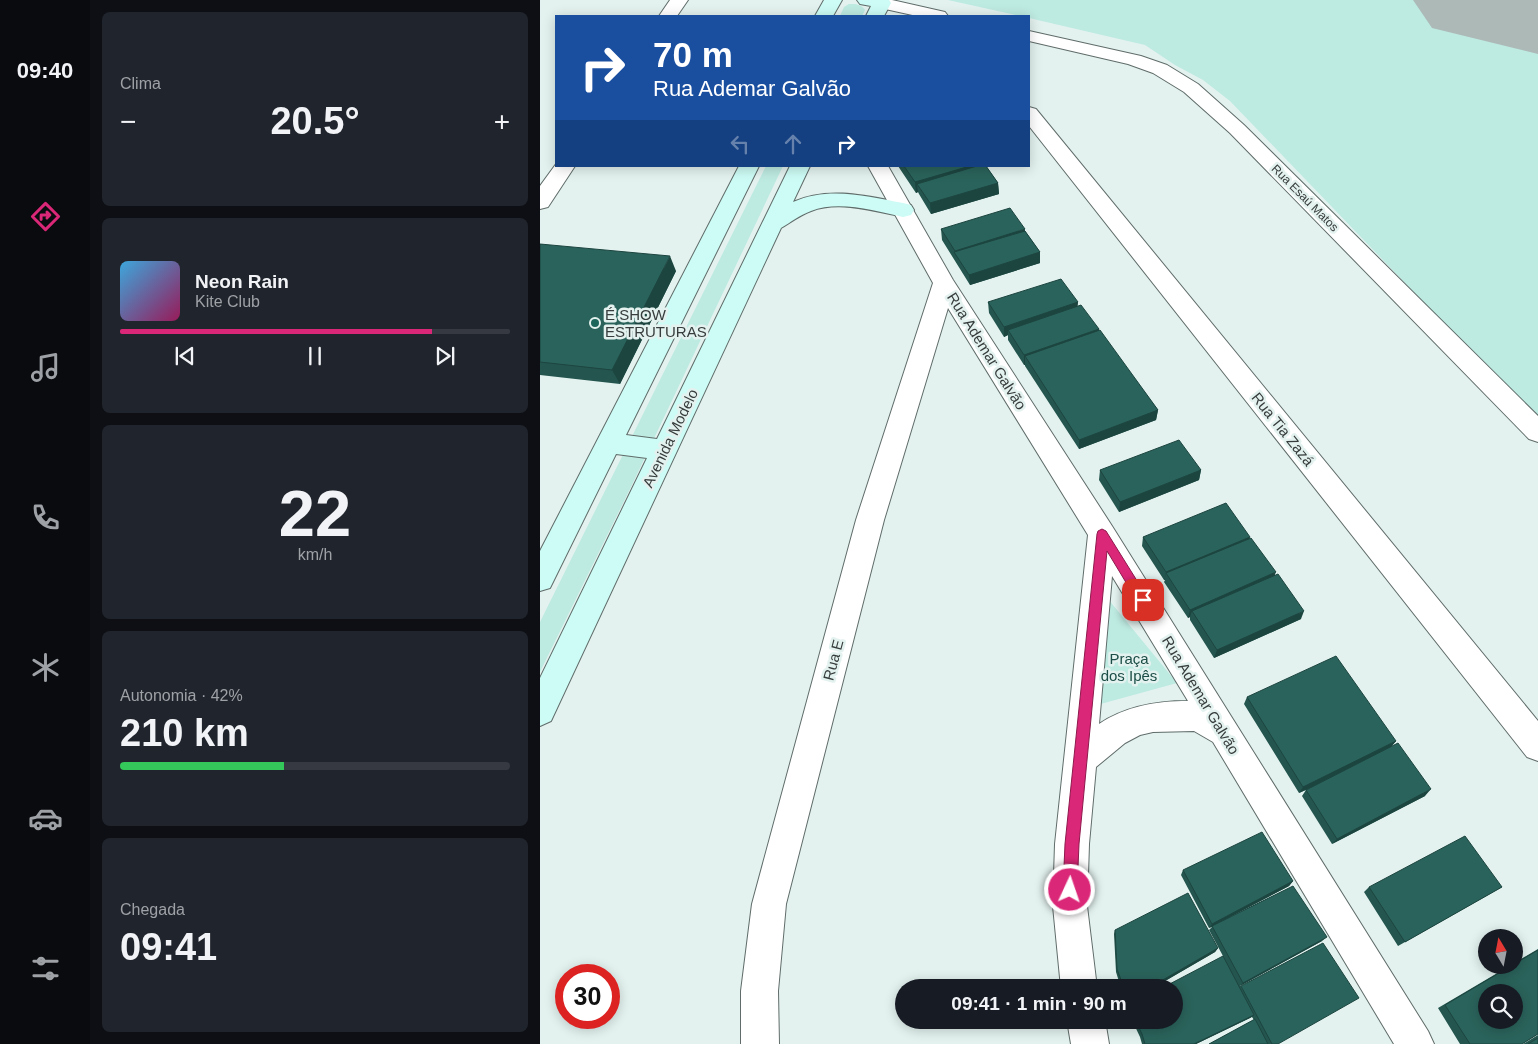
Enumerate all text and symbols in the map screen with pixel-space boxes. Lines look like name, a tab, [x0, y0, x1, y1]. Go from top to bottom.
icon: right	[570, 35, 635, 100]
text: 70 m	[653, 35, 733, 74]
text: 09:40	[17, 58, 73, 83]
text: Clima	[120, 75, 161, 92]
text: Rua Ademar Galvão	[653, 76, 851, 101]
text: 20.5°	[270, 100, 360, 142]
text: −	[120, 106, 136, 137]
text: +	[494, 106, 510, 137]
icon: left	[726, 130, 754, 158]
icon: ahead	[779, 130, 807, 158]
icon: right	[832, 130, 860, 158]
street label: Rua Esaú Matos	[1269, 162, 1341, 234]
icon: directions	[28, 199, 63, 234]
text: Neon Rain	[195, 271, 289, 292]
street label: Rua Ademar Galvão	[944, 289, 1030, 413]
text: Kite Club	[195, 293, 260, 310]
place label: É SHOW ESTRUTURAS	[605, 306, 707, 340]
marker: É SHOW ESTRUTURAS	[589, 317, 601, 329]
icon: previous	[171, 342, 199, 370]
icon: pause	[301, 342, 329, 370]
icon: next	[431, 342, 459, 370]
icon: music	[28, 350, 63, 385]
street label: Avenida Modelo	[639, 386, 701, 490]
street label: Rua Tia Zazá	[1248, 389, 1318, 470]
text: 22	[279, 477, 351, 550]
icon: phone	[28, 500, 63, 535]
text: km/h	[298, 546, 332, 563]
pin	[1122, 579, 1164, 621]
icon: arrive	[1129, 586, 1157, 614]
street label: Rua Ademar Galvão	[1159, 633, 1243, 757]
street label: Rua E	[819, 638, 847, 682]
icon: climate	[28, 650, 63, 685]
park label: Praça dos Ipês	[1101, 650, 1157, 684]
text: Autonomia · 42%	[120, 687, 243, 704]
text: 210 km	[120, 712, 249, 754]
icon: car	[28, 801, 63, 836]
position arrow	[1043, 863, 1095, 915]
text: Chegada	[120, 901, 185, 918]
text: 09:41	[120, 926, 217, 968]
north arrow	[1478, 929, 1522, 974]
map controls	[1478, 929, 1523, 1029]
icon: filters	[28, 951, 63, 986]
speed limit sign: 30	[555, 964, 620, 1029]
button: search	[1478, 984, 1523, 1029]
text: 09:41 · 1 min · 90 m	[951, 993, 1127, 1014]

